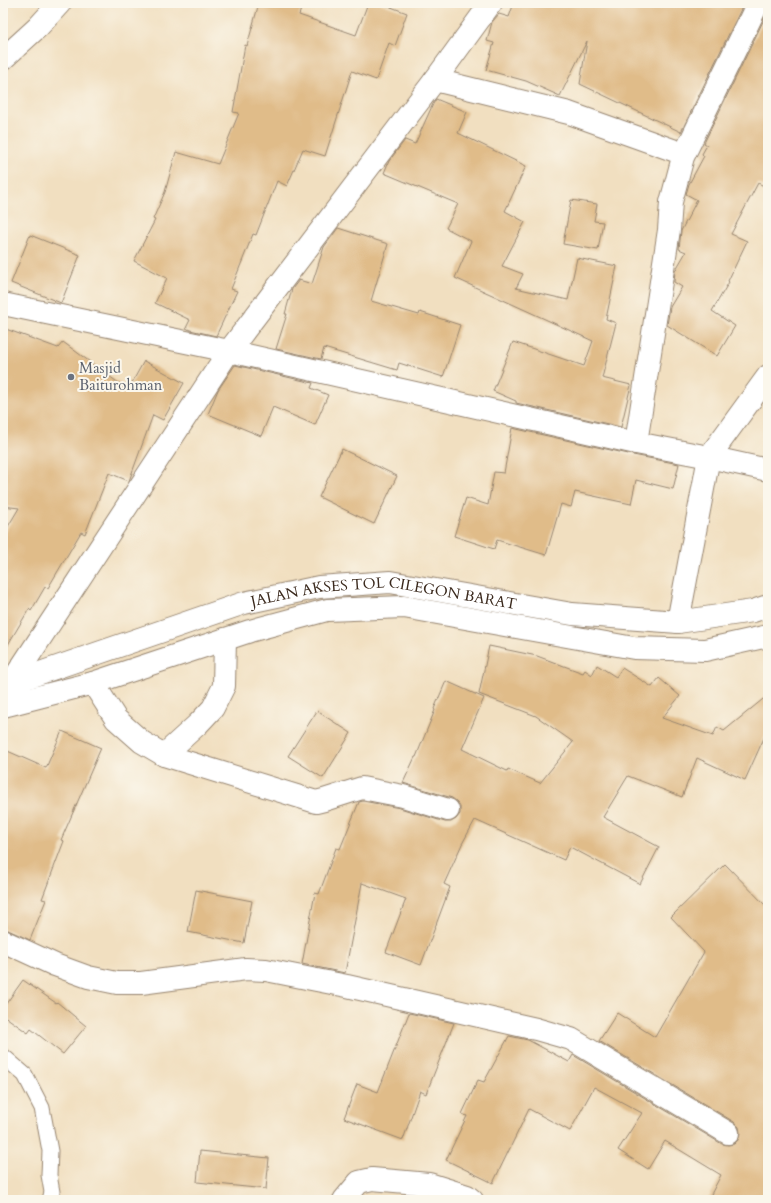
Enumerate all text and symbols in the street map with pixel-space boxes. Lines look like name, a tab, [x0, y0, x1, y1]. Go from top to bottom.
place label: Masjid Baiturohman	[79, 358, 163, 395]
marker: Masjid Baiturohman	[66, 372, 76, 382]
street label: JALAN AKSES TOL CILEGON BARAT	[247, 572, 518, 614]

